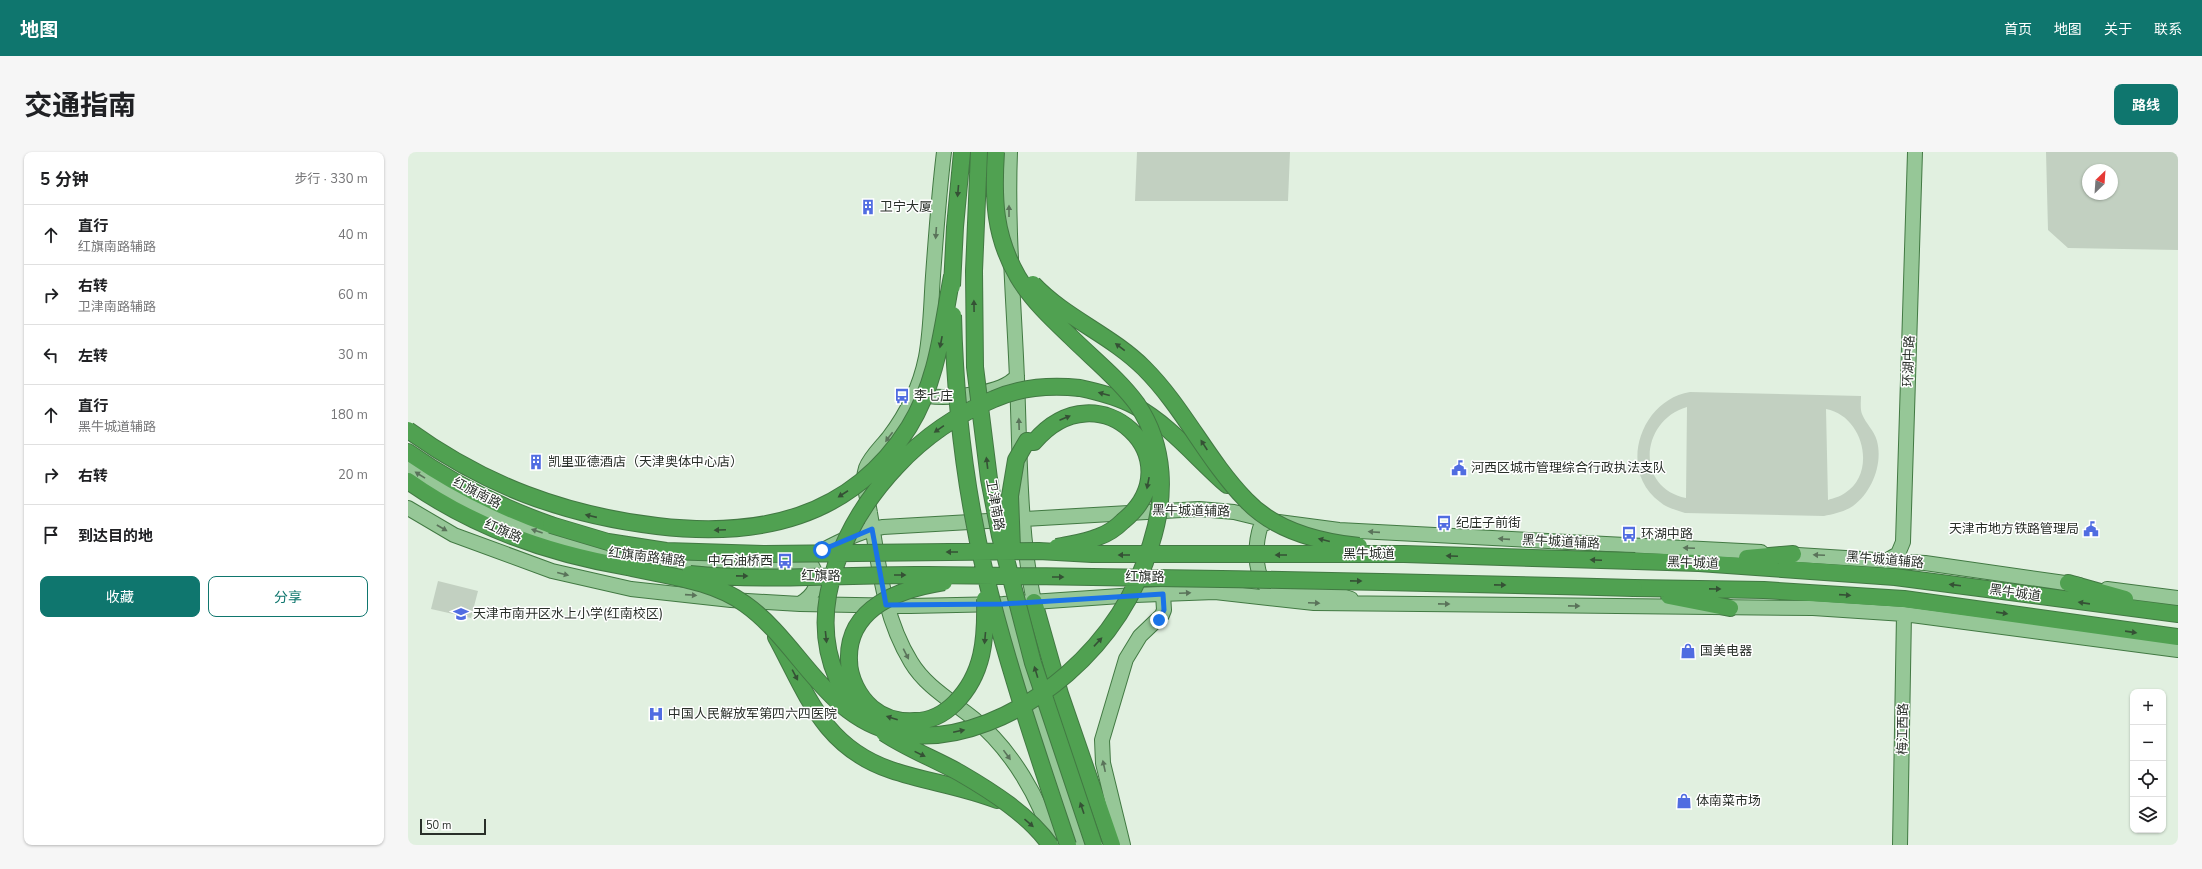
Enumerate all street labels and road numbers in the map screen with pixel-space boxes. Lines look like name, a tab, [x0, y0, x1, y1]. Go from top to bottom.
street label: 环湖中路	[1899, 335, 1919, 387]
street label: 红旗南路	[450, 473, 504, 513]
street label: 卫津南路	[982, 478, 1008, 532]
street label: 黑牛城道辅路	[1152, 501, 1230, 521]
street label: 红旗路	[482, 515, 524, 547]
street label: 黑牛城道辅路	[1522, 531, 1600, 553]
street label: 红旗南路辅路	[607, 543, 687, 571]
street label: 黑牛城道	[1343, 545, 1395, 563]
street label: 黑牛城道辅路	[1845, 548, 1925, 572]
street label: 黑牛城道	[1667, 553, 1719, 573]
street label: 红旗路	[801, 567, 841, 585]
street label: 红旗路	[1125, 568, 1165, 586]
street label: 黑牛城道	[1988, 580, 2042, 606]
street label: 梅江西路	[1894, 703, 1912, 755]

